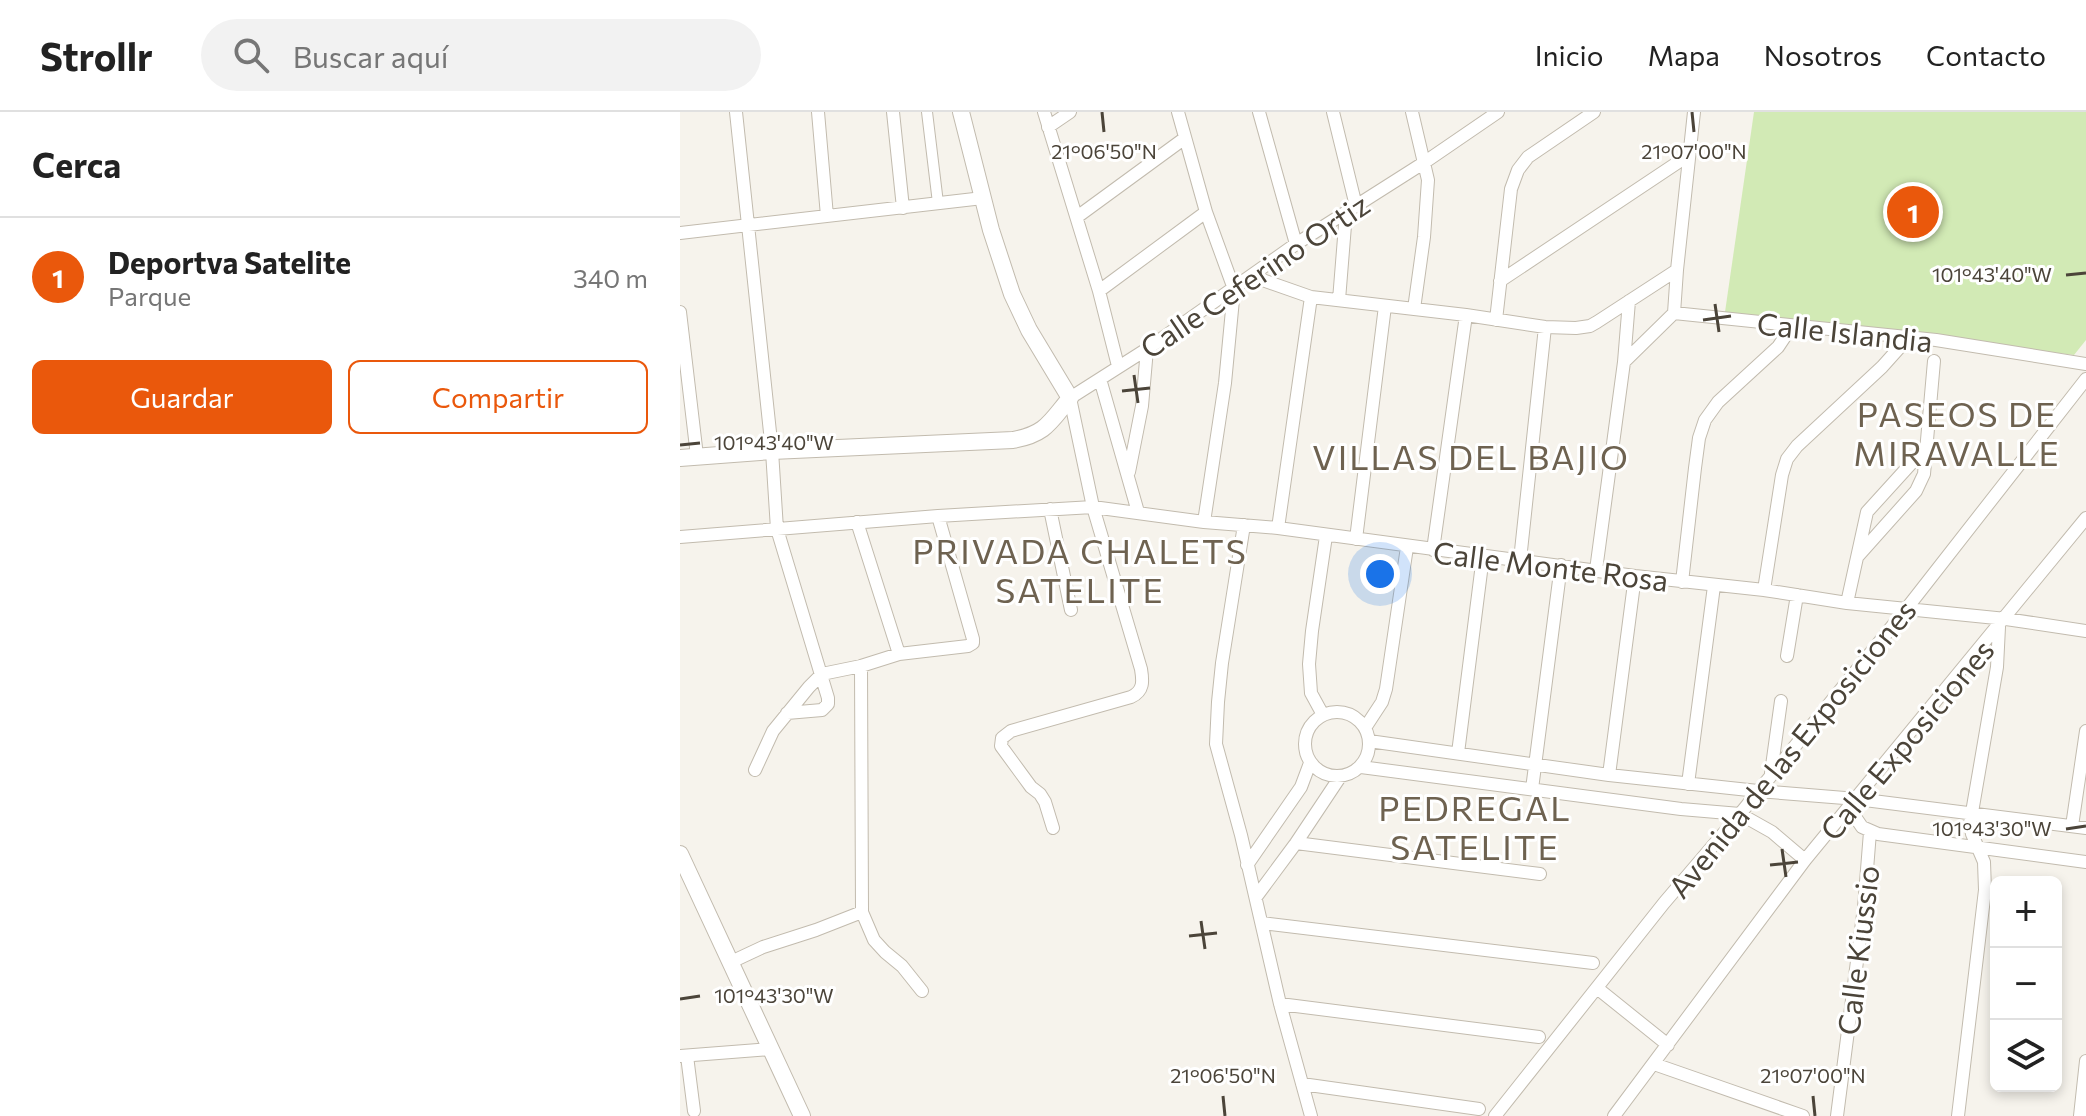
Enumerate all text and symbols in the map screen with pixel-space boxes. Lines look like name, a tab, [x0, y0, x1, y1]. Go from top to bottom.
search box	[201, 19, 761, 91]
text: Strollr	[40, 32, 153, 79]
icon: search	[229, 33, 273, 77]
text: Buscar aquí	[293, 37, 448, 74]
text: Inicio	[1535, 38, 1603, 72]
text: Mapa	[1647, 38, 1720, 72]
text: Nosotros	[1764, 38, 1882, 72]
text: Contacto	[1926, 38, 2046, 72]
text: 21°06'50"N	[1051, 139, 1157, 163]
text: 21°07'00"N	[1641, 139, 1747, 163]
text: Cerca	[32, 143, 121, 185]
pin: 1	[1887, 182, 1939, 242]
street label: Calle Ceferino Ortiz	[1133, 185, 1375, 365]
text: Deportva Satelite	[108, 243, 351, 280]
text: 1	[52, 262, 64, 293]
text: 340 m	[573, 262, 648, 293]
text: 101°43'40"W	[1932, 262, 2052, 286]
text: Parque	[108, 280, 191, 311]
street label: Calle Islandia	[1755, 303, 1935, 359]
button: Guardar	[32, 360, 332, 434]
button: Compartir	[348, 360, 648, 434]
district label: PASEOS DE MIRAVALLE	[1853, 392, 2061, 473]
text: 101°43'40"W	[714, 430, 834, 454]
district label: VILLAS DEL BAJIO	[1312, 435, 1630, 477]
district label: PRIVADA CHALETS SATELITE	[912, 529, 1248, 610]
street label: Calle Monte Rosa	[1431, 532, 1671, 598]
your location	[1360, 554, 1400, 594]
street label: Avenida de las Exposiciones	[1659, 591, 1923, 905]
street label: Calle Exposiciones	[1811, 631, 2001, 847]
district label: PEDREGAL SATELITE	[1378, 786, 1572, 867]
text: 101°43'30"W	[1932, 816, 2052, 840]
street label: Calle Kiussio	[1828, 863, 1886, 1037]
map controls	[1990, 876, 2062, 1092]
button: +	[1990, 876, 2062, 948]
button: −	[1990, 948, 2062, 1020]
text: 101°43'30"W	[714, 983, 834, 1007]
button: layers	[1990, 1020, 2062, 1092]
text: 21°06'50"N	[1170, 1063, 1276, 1087]
text: 21°07'00"N	[1760, 1063, 1866, 1087]

